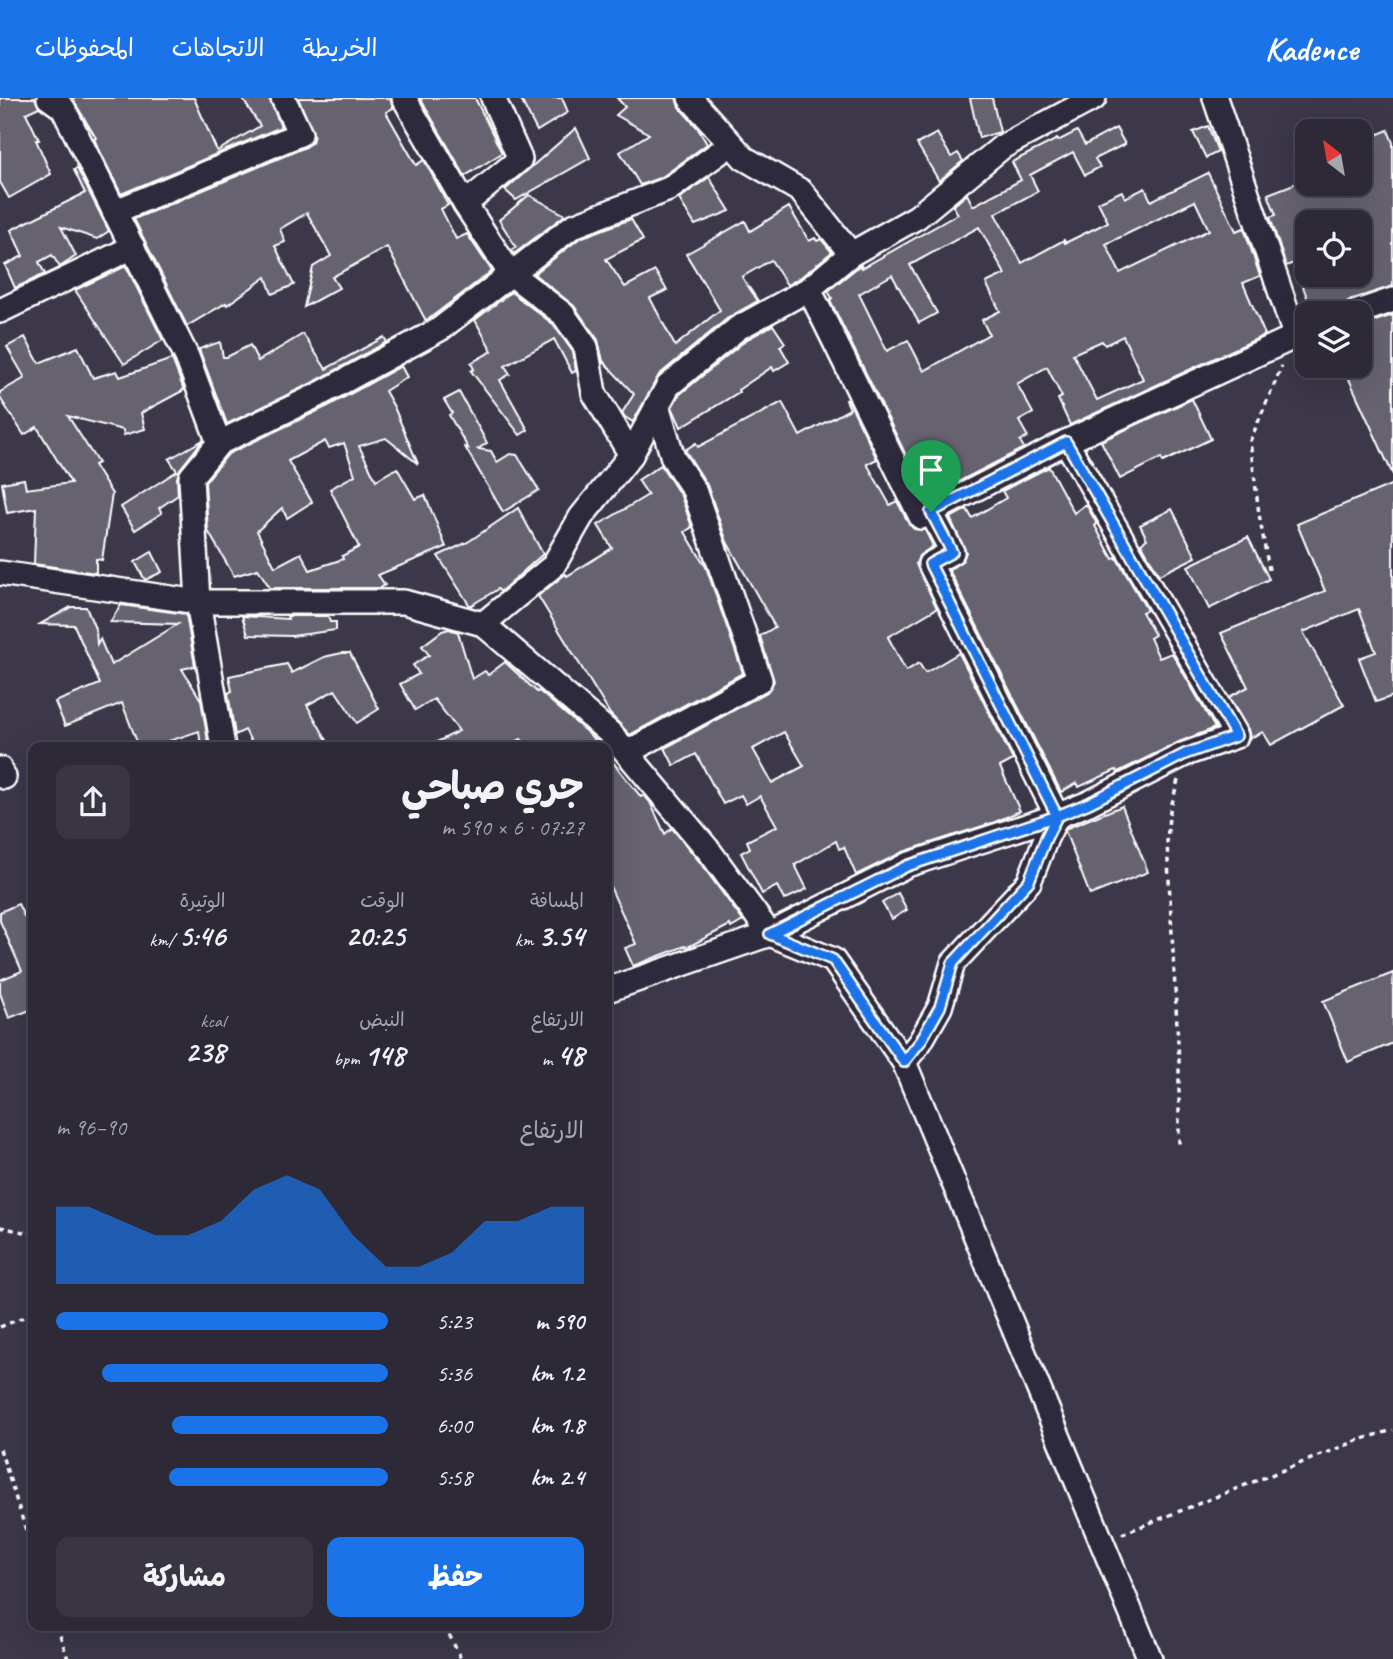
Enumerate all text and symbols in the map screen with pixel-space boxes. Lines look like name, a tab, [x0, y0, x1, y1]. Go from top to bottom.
text: Kadence	[1265, 28, 1358, 70]
text: المحفوظات	[35, 33, 134, 63]
text: الاتجاهات	[172, 33, 265, 63]
text: الخريطة	[303, 33, 377, 63]
north arrow	[1295, 119, 1372, 196]
map controls	[1295, 119, 1372, 378]
button: locate	[1295, 210, 1372, 287]
button: layers	[1295, 301, 1372, 378]
pin	[901, 440, 961, 512]
icon: arrive	[912, 451, 950, 489]
text: جري صباحي	[401, 763, 584, 810]
button: share	[56, 765, 130, 839]
text: 07:27 · 6 × 590 m	[441, 813, 584, 842]
text: الوتيرة	[179, 889, 225, 913]
text: الوقت	[360, 889, 405, 913]
text: المسافة	[530, 889, 584, 913]
text: 5:46	[179, 917, 225, 955]
text: 20:25	[345, 917, 405, 955]
text: 3.54	[538, 917, 584, 955]
text: /km	[149, 928, 179, 952]
text: km	[515, 928, 538, 952]
text: النبض	[359, 1008, 405, 1032]
text: الارتفاع	[531, 1008, 584, 1032]
text: kcal	[200, 1009, 225, 1033]
text: 238	[185, 1033, 225, 1071]
text: 148	[364, 1036, 405, 1074]
text: 48	[557, 1036, 584, 1074]
text: bpm	[333, 1047, 364, 1071]
text: m	[542, 1047, 557, 1071]
text: 90–96 m	[56, 1113, 126, 1142]
text: الارتفاع	[520, 1116, 584, 1145]
text: 5:23	[436, 1307, 472, 1336]
text: 590 m	[535, 1307, 584, 1336]
text: 5:36	[436, 1359, 472, 1388]
text: 1.2 km	[530, 1359, 584, 1388]
text: 6:00	[436, 1411, 472, 1440]
text: 1.8 km	[530, 1411, 584, 1440]
text: 5:58	[436, 1463, 472, 1492]
text: 2.4 km	[530, 1463, 584, 1492]
button: مشاركة	[56, 1537, 313, 1617]
button: حفظ	[327, 1537, 584, 1617]

